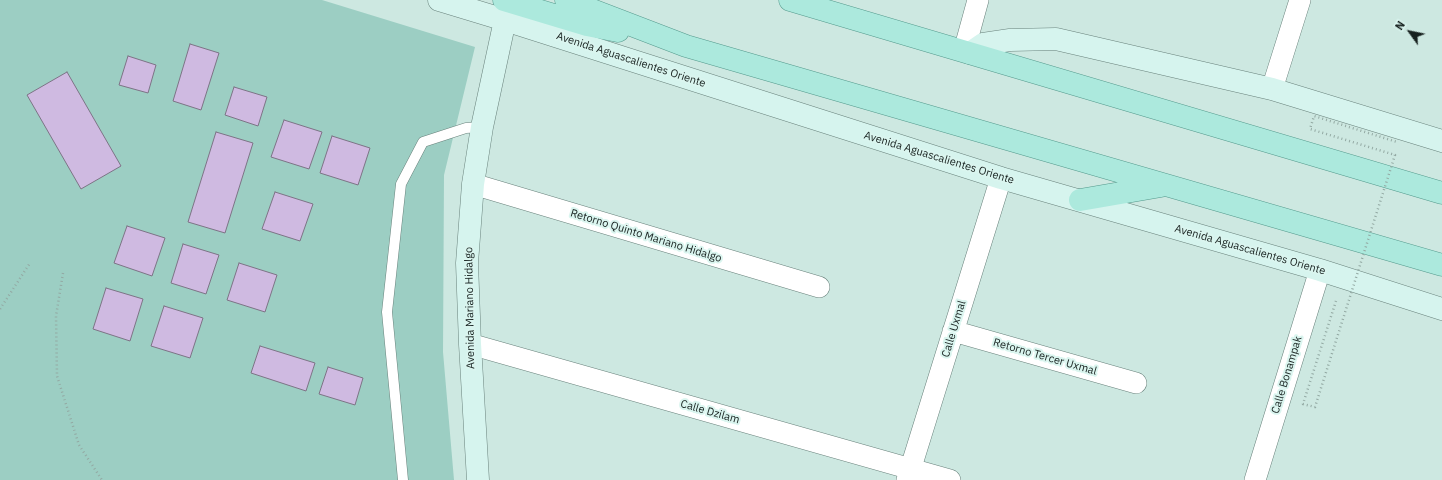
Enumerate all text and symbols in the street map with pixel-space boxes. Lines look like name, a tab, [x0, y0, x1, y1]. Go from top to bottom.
north arrow	[1390, 12, 1430, 52]
text: N	[1392, 18, 1408, 33]
street label: Avenida Aguascalientes Oriente	[555, 30, 707, 90]
street label: Avenida Aguascalientes Oriente	[862, 129, 1016, 187]
street label: Retorno Quinto Mariano Hidalgo	[569, 207, 723, 265]
street label: Avenida Aguascalientes Oriente	[1173, 222, 1327, 278]
street label: Avenida Mariano Hidalgo	[462, 247, 478, 369]
street label: Calle Uxmal	[939, 299, 969, 359]
street label: Calle Bonampak	[1269, 335, 1305, 415]
street label: Retorno Tercer Uxmal	[992, 336, 1098, 378]
street label: Calle Dzilam	[679, 397, 741, 427]

